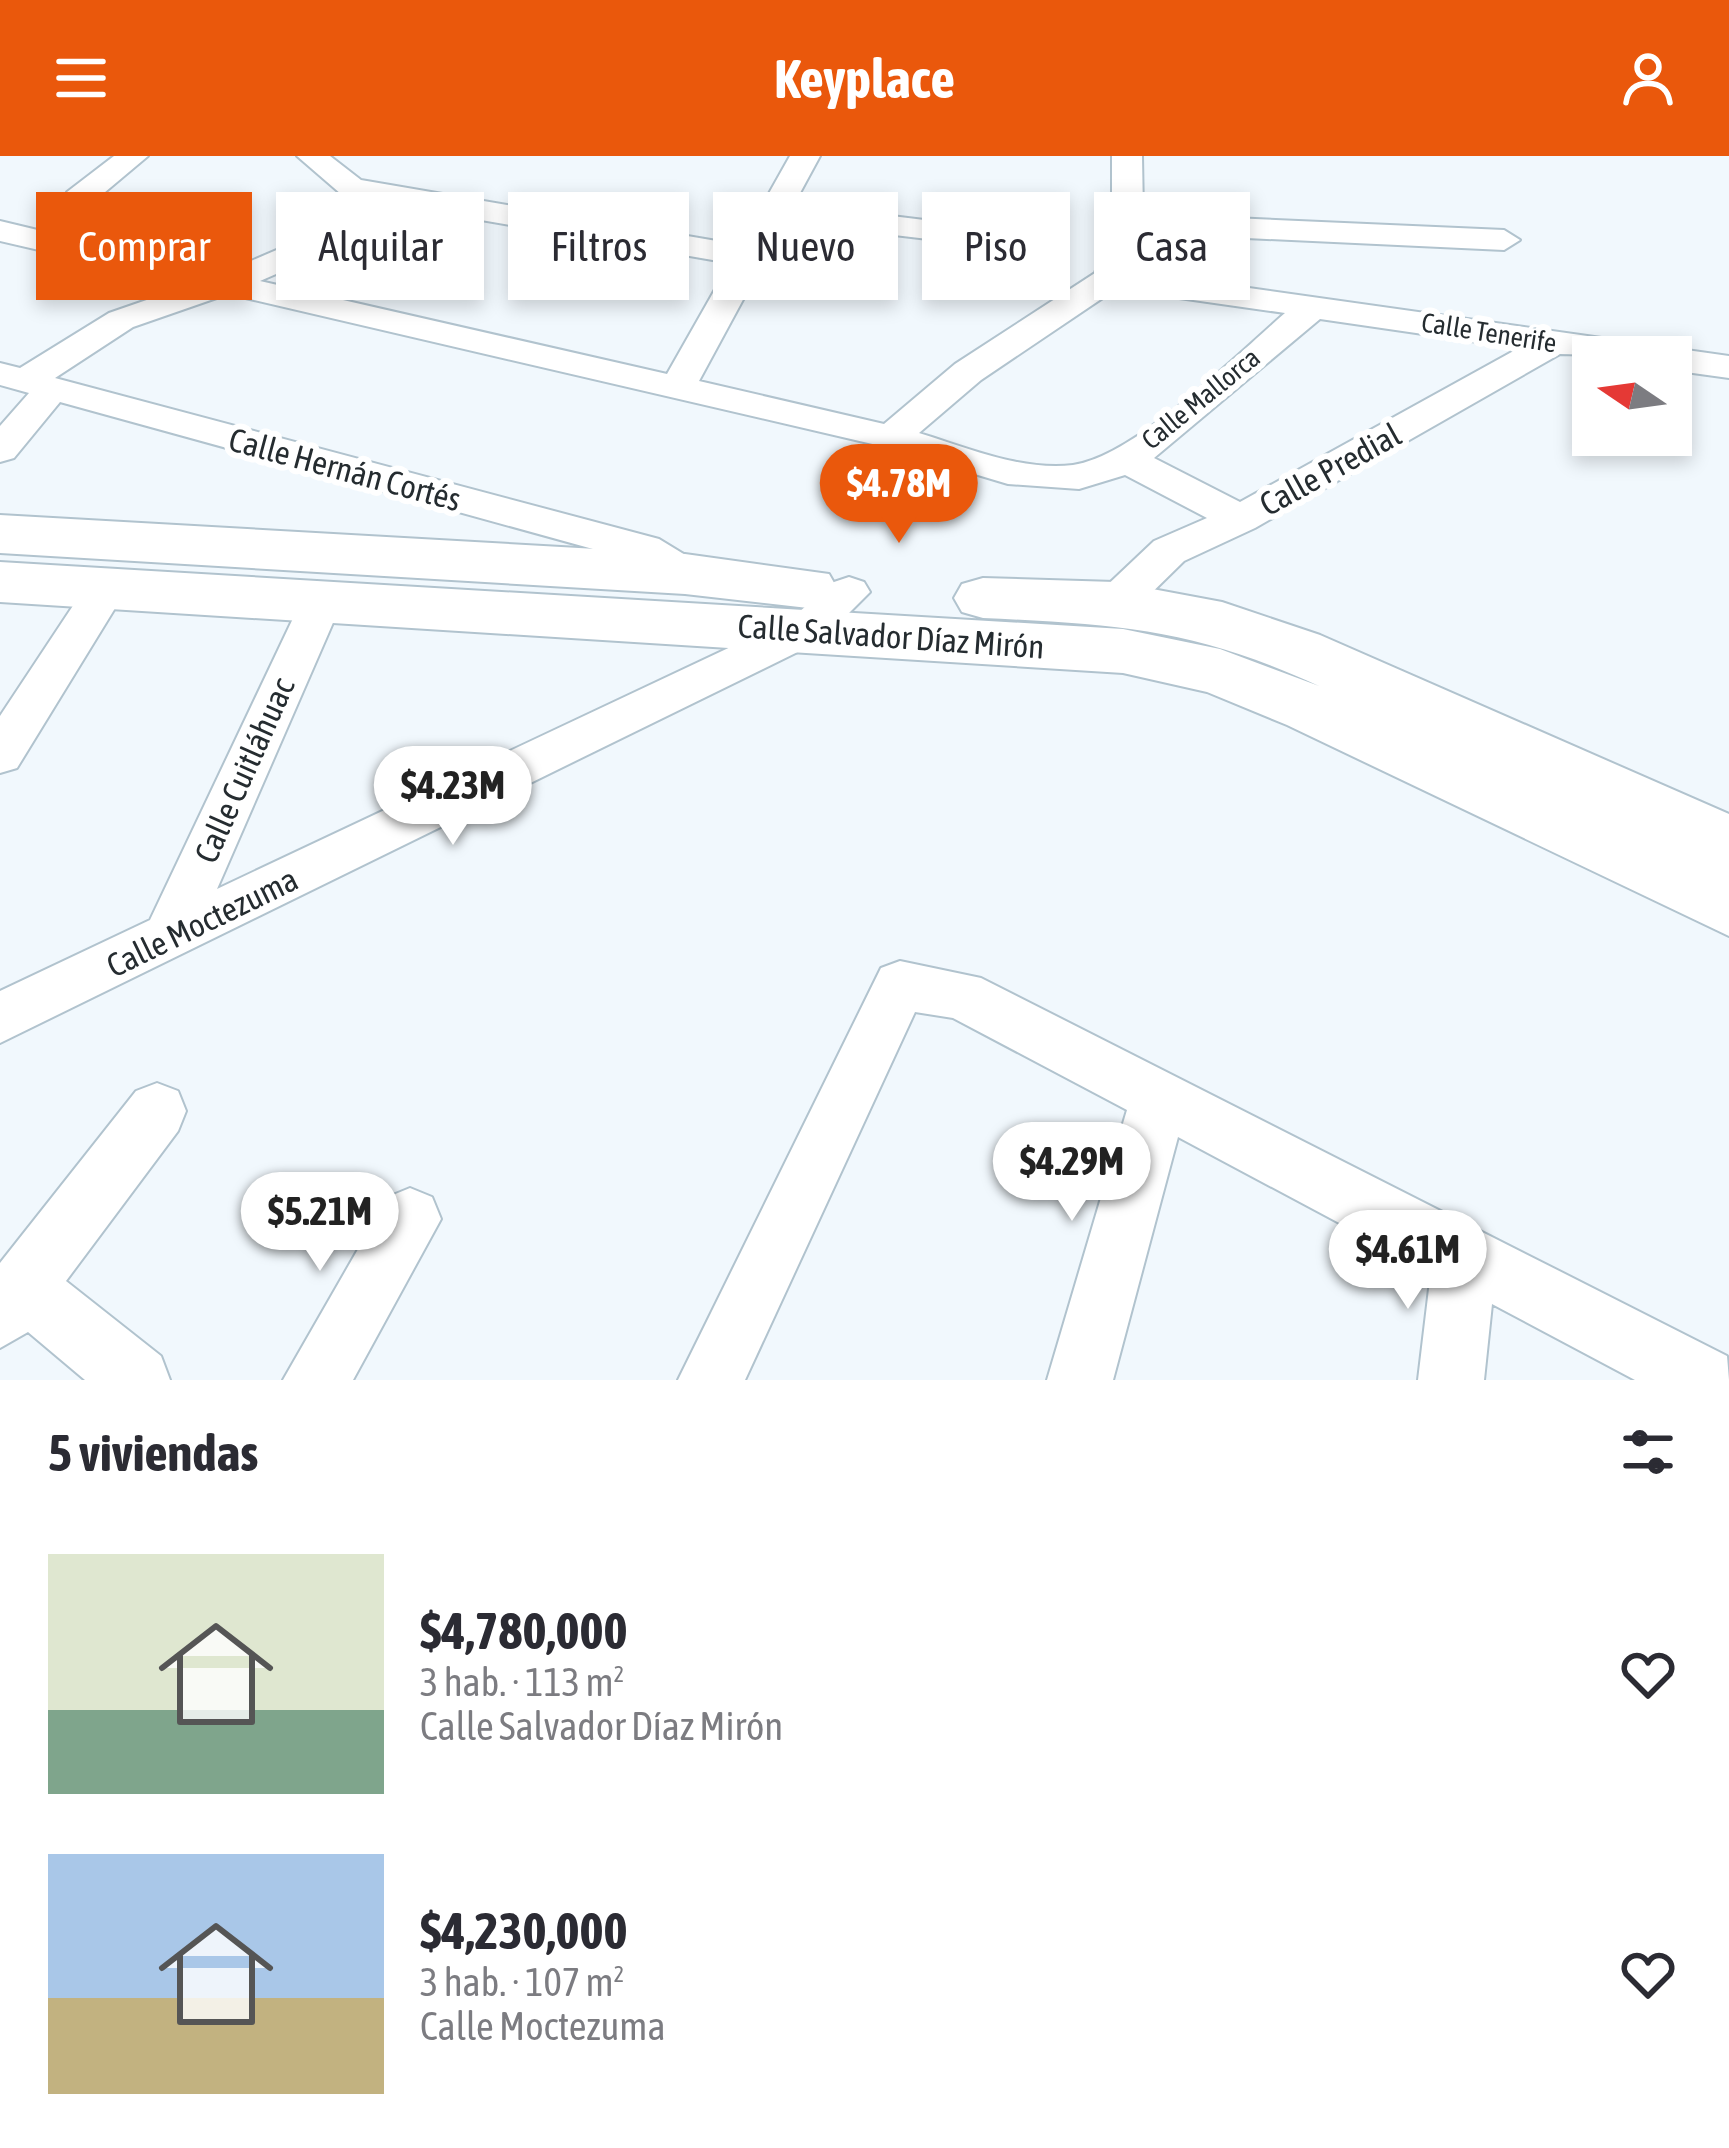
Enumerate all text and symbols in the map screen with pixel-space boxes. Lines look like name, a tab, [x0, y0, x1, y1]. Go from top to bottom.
icon: menu	[48, 45, 114, 111]
icon: person	[1615, 45, 1681, 111]
text: Keyplace	[774, 48, 955, 109]
chip: Comprar	[36, 192, 252, 300]
chip: Alquilar	[276, 192, 484, 300]
chip: Filtros	[508, 192, 689, 300]
chip: Nuevo	[713, 192, 898, 300]
chip: Piso	[922, 192, 1070, 300]
chip: Casa	[1094, 192, 1250, 300]
street label: Calle Tenerife	[1419, 307, 1559, 358]
north arrow	[1572, 336, 1692, 456]
map controls	[1572, 336, 1692, 456]
street label: Calle Mallorca	[1136, 342, 1266, 456]
street label: Calle Predial	[1253, 415, 1407, 523]
street label: Calle Hernán Cortés	[225, 420, 465, 518]
pin: $4.78M	[801, 444, 997, 546]
text: $4.78M	[847, 461, 951, 505]
street label: Calle Salvador Díaz Mirón	[736, 606, 1046, 666]
street label: Calle Cuitláhuac	[186, 671, 302, 868]
pin: $4.23M	[355, 746, 551, 848]
text: $4.23M	[401, 763, 505, 807]
street label: Calle Moctezuma	[100, 859, 304, 985]
pin: $4.29M	[974, 1122, 1170, 1224]
text: $4.29M	[1020, 1139, 1124, 1183]
pin: $5.21M	[222, 1172, 418, 1274]
text: $5.21M	[268, 1189, 372, 1233]
pin: $4.61M	[1310, 1210, 1506, 1312]
text: $4.61M	[1356, 1227, 1460, 1271]
icon: filters	[1615, 1419, 1681, 1485]
text: 5 viviendas	[48, 1423, 258, 1482]
text: $4,780,000	[420, 1601, 627, 1660]
icon: home	[144, 1602, 288, 1746]
icon: heart	[1615, 1641, 1681, 1707]
text: 3 hab. · 113 m²	[420, 1660, 625, 1704]
text: Calle Salvador Díaz Mirón	[420, 1704, 783, 1748]
text: $4,230,000	[420, 1901, 627, 1960]
icon: home	[144, 1902, 288, 2046]
icon: heart	[1615, 1941, 1681, 2007]
text: 3 hab. · 107 m²	[420, 1960, 625, 2004]
text: Calle Moctezuma	[420, 2004, 666, 2048]

